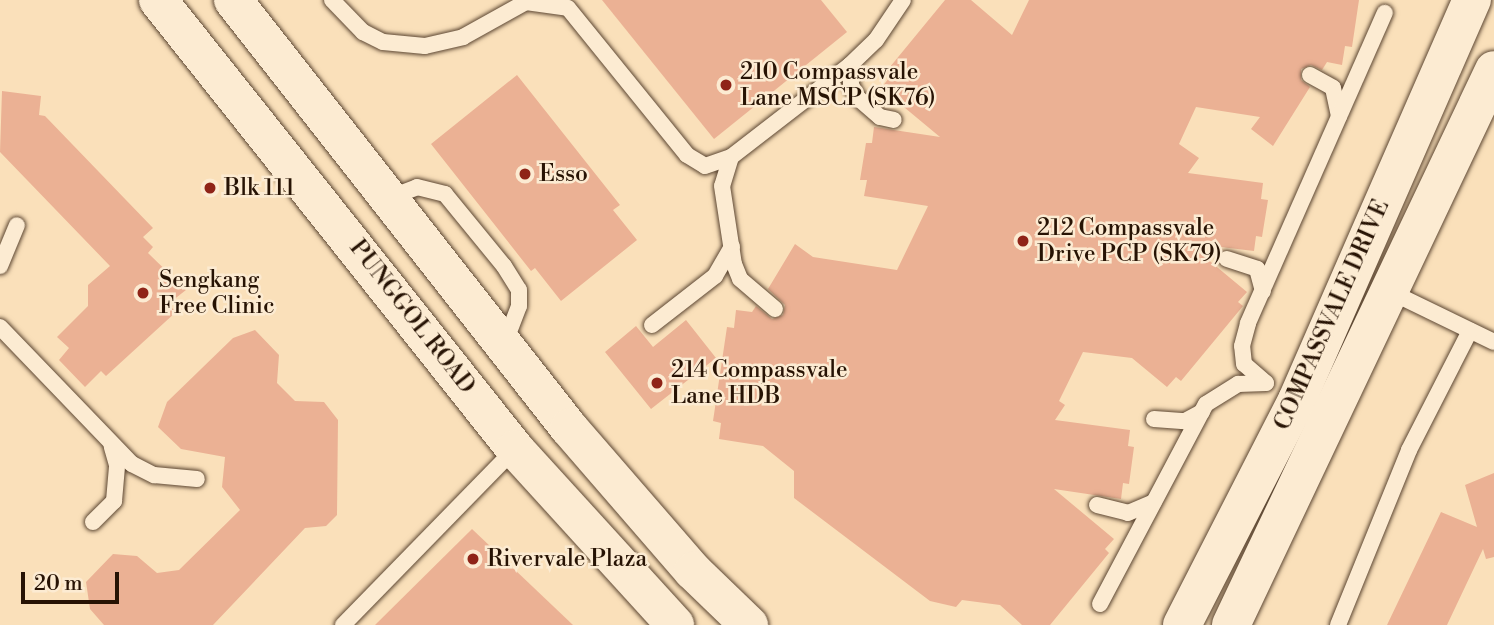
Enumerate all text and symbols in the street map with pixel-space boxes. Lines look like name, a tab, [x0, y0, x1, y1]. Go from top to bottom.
place label: 210 Compassvale Lane MSCP (SK76)	[740, 58, 936, 112]
marker: 210 Compassvale Lane MSCP (SK76)	[718, 77, 734, 93]
place label: Esso	[539, 160, 588, 188]
marker: Esso	[517, 166, 533, 182]
place label: Blk 111	[224, 174, 295, 202]
marker: Blk 111	[202, 180, 218, 196]
street label: COMPASSVALE DRIVE	[1269, 196, 1395, 434]
place label: 212 Compassvale Drive PCP (SK79)	[1037, 214, 1222, 268]
marker: 212 Compassvale Drive PCP (SK79)	[1015, 233, 1031, 249]
street label: PUNGGOL ROAD	[343, 235, 481, 399]
place label: Sengkang Free Clinic	[159, 266, 275, 320]
marker: Sengkang Free Clinic	[133, 283, 153, 303]
place label: 214 Compassvale Lane HDB	[671, 356, 848, 410]
marker: 214 Compassvale Lane HDB	[649, 375, 665, 391]
place label: Rivervale Plaza	[487, 545, 647, 573]
marker: Rivervale Plaza	[465, 551, 481, 567]
scale bar	[24, 558, 122, 602]
text: 20 m	[34, 571, 83, 597]

